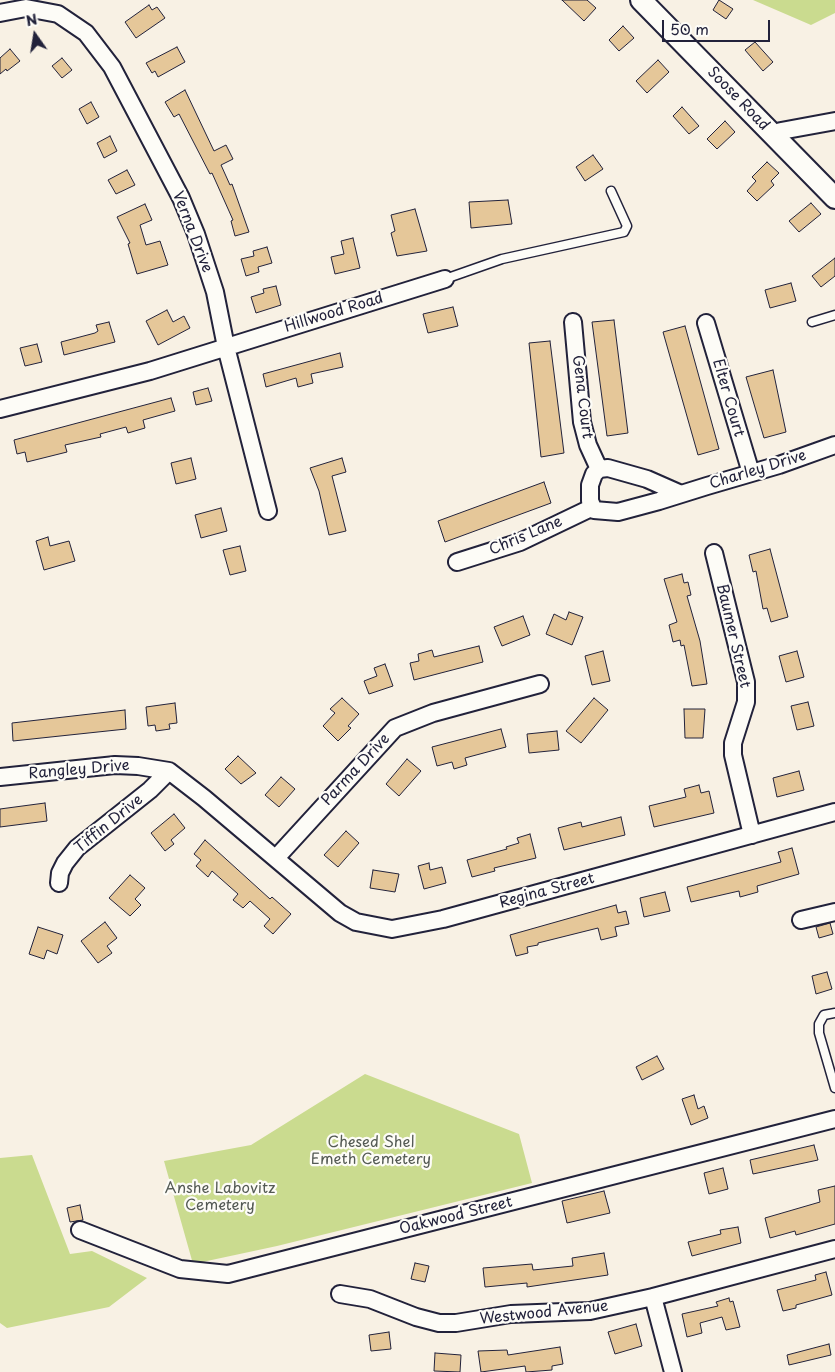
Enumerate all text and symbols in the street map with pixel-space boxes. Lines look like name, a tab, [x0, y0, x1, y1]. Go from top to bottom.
text: N	[24, 8, 39, 31]
north arrow	[10, 10, 60, 60]
scale bar	[665, 10, 772, 42]
text: 50 m	[670, 17, 709, 40]
street label: Soose Road	[703, 63, 773, 135]
street label: Verna Drive	[168, 189, 216, 275]
street label: Hillwood Road	[282, 289, 386, 337]
street label: Gena Court	[568, 354, 596, 440]
street label: Elter Court	[708, 357, 748, 439]
street label: Charley Drive	[707, 447, 809, 493]
street label: Chris Lane	[487, 513, 565, 559]
street label: Baumer Street	[712, 582, 754, 690]
street label: Parma Drive	[318, 730, 394, 810]
street label: Rangley Drive	[28, 757, 130, 783]
street label: Tiffin Drive	[71, 791, 147, 857]
street label: Regina Street	[497, 870, 597, 912]
park label: Chesed Shel Emeth Cemetery	[311, 1134, 431, 1169]
park label: Anshe Labovitz Cemetery	[165, 1180, 275, 1215]
street label: Oakwood Street	[398, 1193, 514, 1239]
street label: Westwood Avenue	[479, 1297, 609, 1329]

